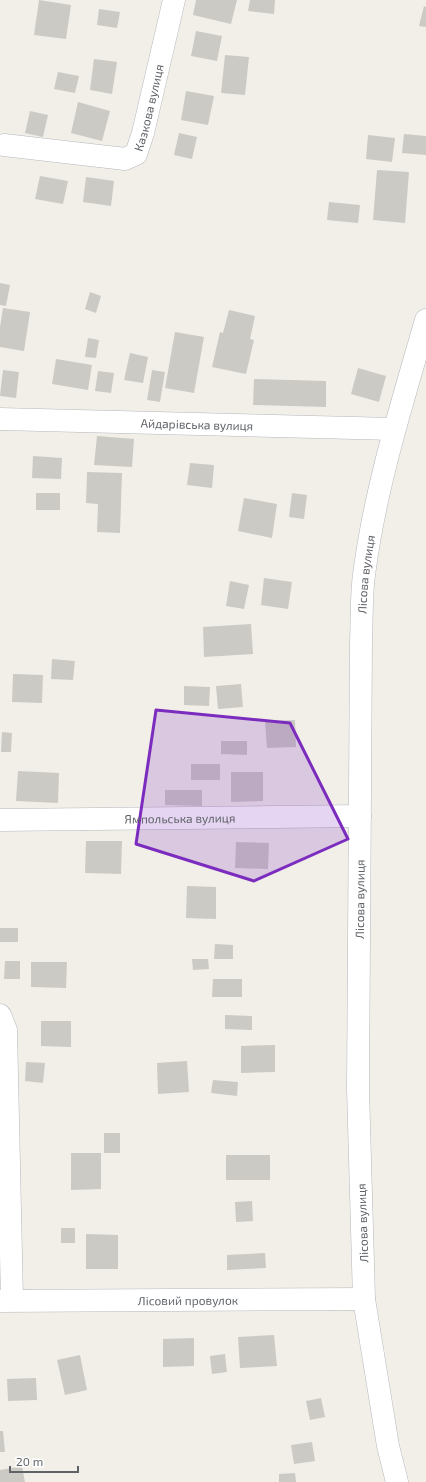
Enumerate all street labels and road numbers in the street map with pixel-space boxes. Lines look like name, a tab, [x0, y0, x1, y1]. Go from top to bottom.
street label: Казкова вулиця	[130, 63, 166, 153]
street label: Айдарівська вулиця	[140, 416, 253, 433]
street label: Лісова вулиця	[355, 534, 377, 614]
street label: Ямпольська вулиця	[124, 810, 235, 826]
street label: Лісова вулиця	[352, 859, 367, 939]
street label: Лісова вулиця	[354, 1183, 371, 1263]
street label: Лісовий провулок	[138, 1293, 239, 1308]

